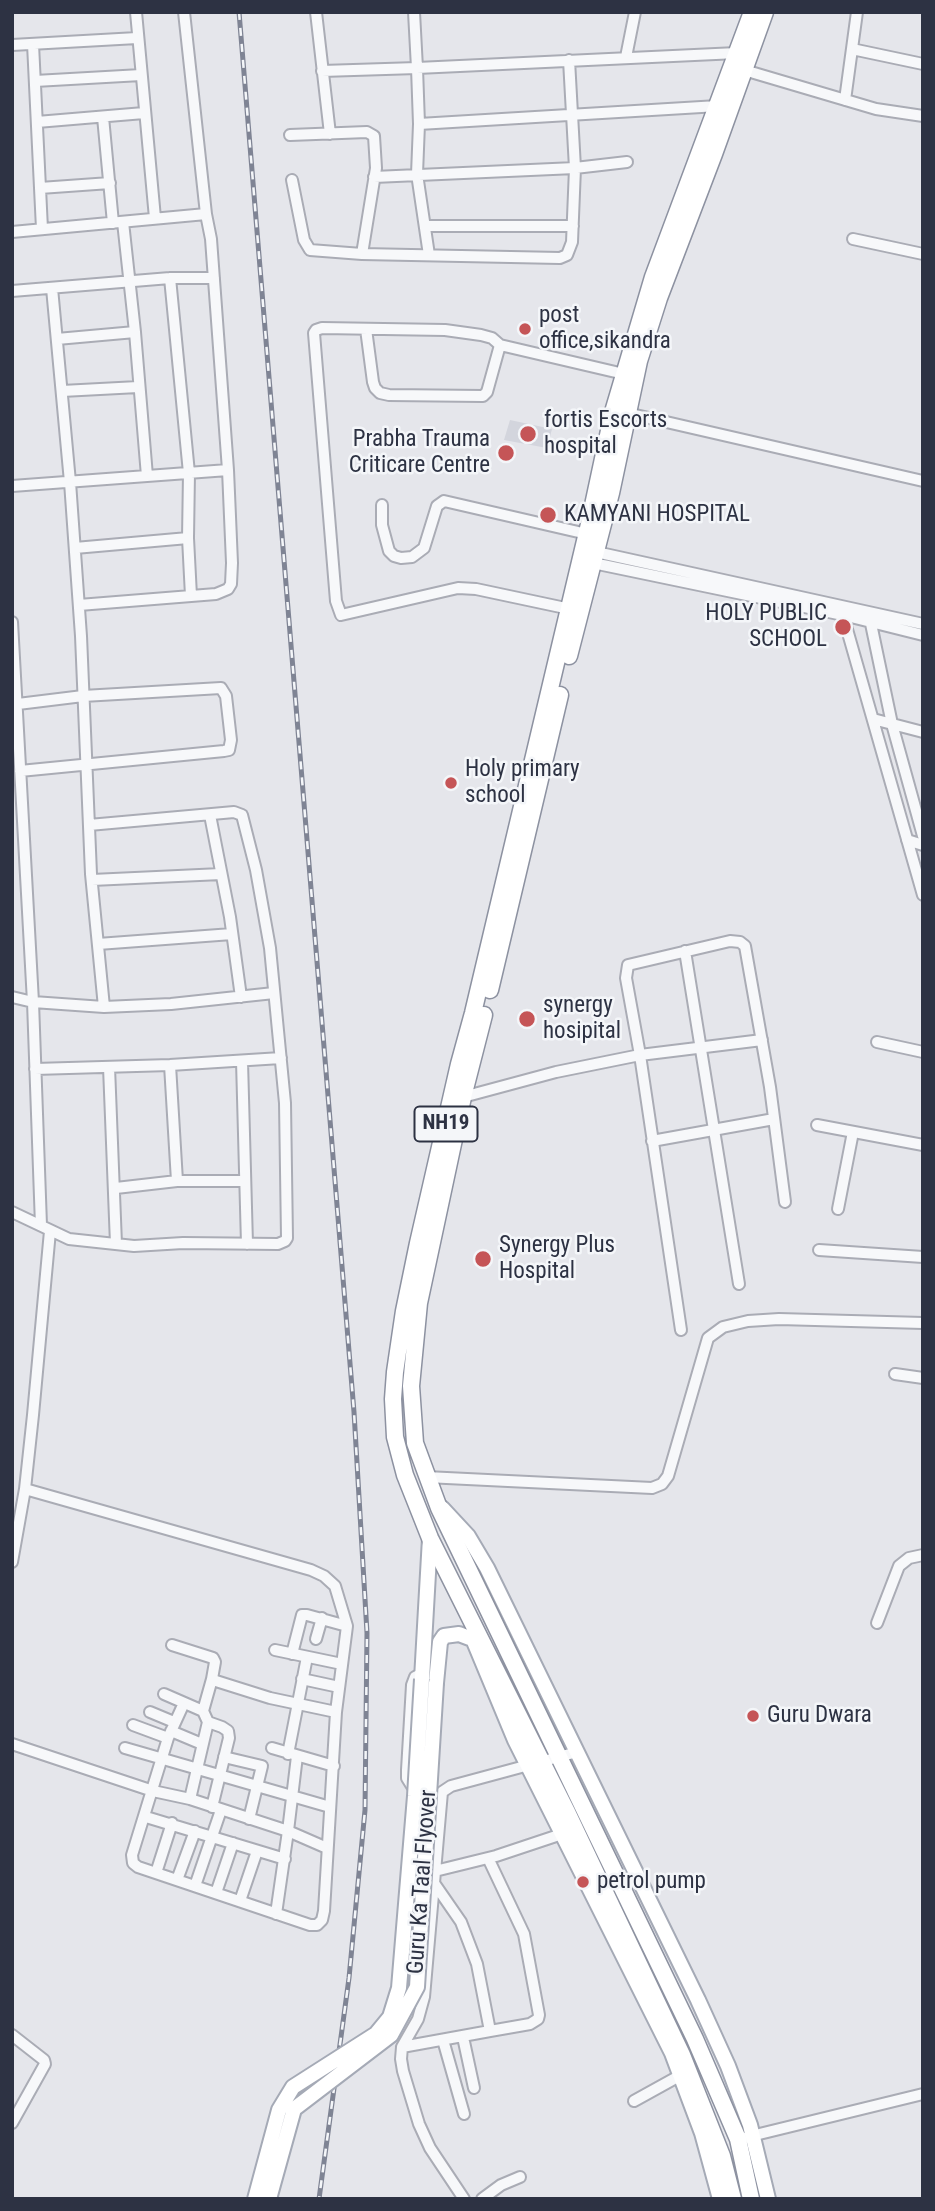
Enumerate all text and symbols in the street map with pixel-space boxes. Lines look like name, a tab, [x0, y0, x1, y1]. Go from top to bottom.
place label: post office,sikandra	[539, 302, 671, 356]
marker: post office,sikandra	[517, 321, 533, 337]
place label: fortis Escorts hospital	[544, 407, 667, 461]
marker: fortis Escorts hospital	[518, 424, 538, 444]
place label: Prabha Trauma Criticare Centre	[349, 426, 490, 480]
marker: Prabha Trauma Criticare Centre	[496, 443, 516, 463]
place label: KAMYANI HOSPITAL	[564, 501, 750, 529]
marker: KAMYANI HOSPITAL	[538, 505, 558, 525]
place label: HOLY PUBLIC SCHOOL	[705, 600, 827, 654]
marker: HOLY PUBLIC SCHOOL	[833, 617, 853, 637]
place label: Holy primary school	[465, 756, 580, 810]
marker: Holy primary school	[443, 775, 459, 791]
place label: synergy hosipital	[543, 992, 621, 1046]
marker: synergy hosipital	[517, 1009, 537, 1029]
road number: NH19	[414, 1106, 478, 1142]
place label: Synergy Plus Hospital	[499, 1232, 615, 1286]
marker: Synergy Plus Hospital	[473, 1249, 493, 1269]
place label: Guru Dwara	[767, 1702, 872, 1730]
marker: Guru Dwara	[745, 1708, 761, 1724]
street label: Guru Ka Taal Flyover	[403, 1789, 443, 1975]
place label: petrol pump	[597, 1868, 706, 1896]
marker: petrol pump	[575, 1874, 591, 1890]

